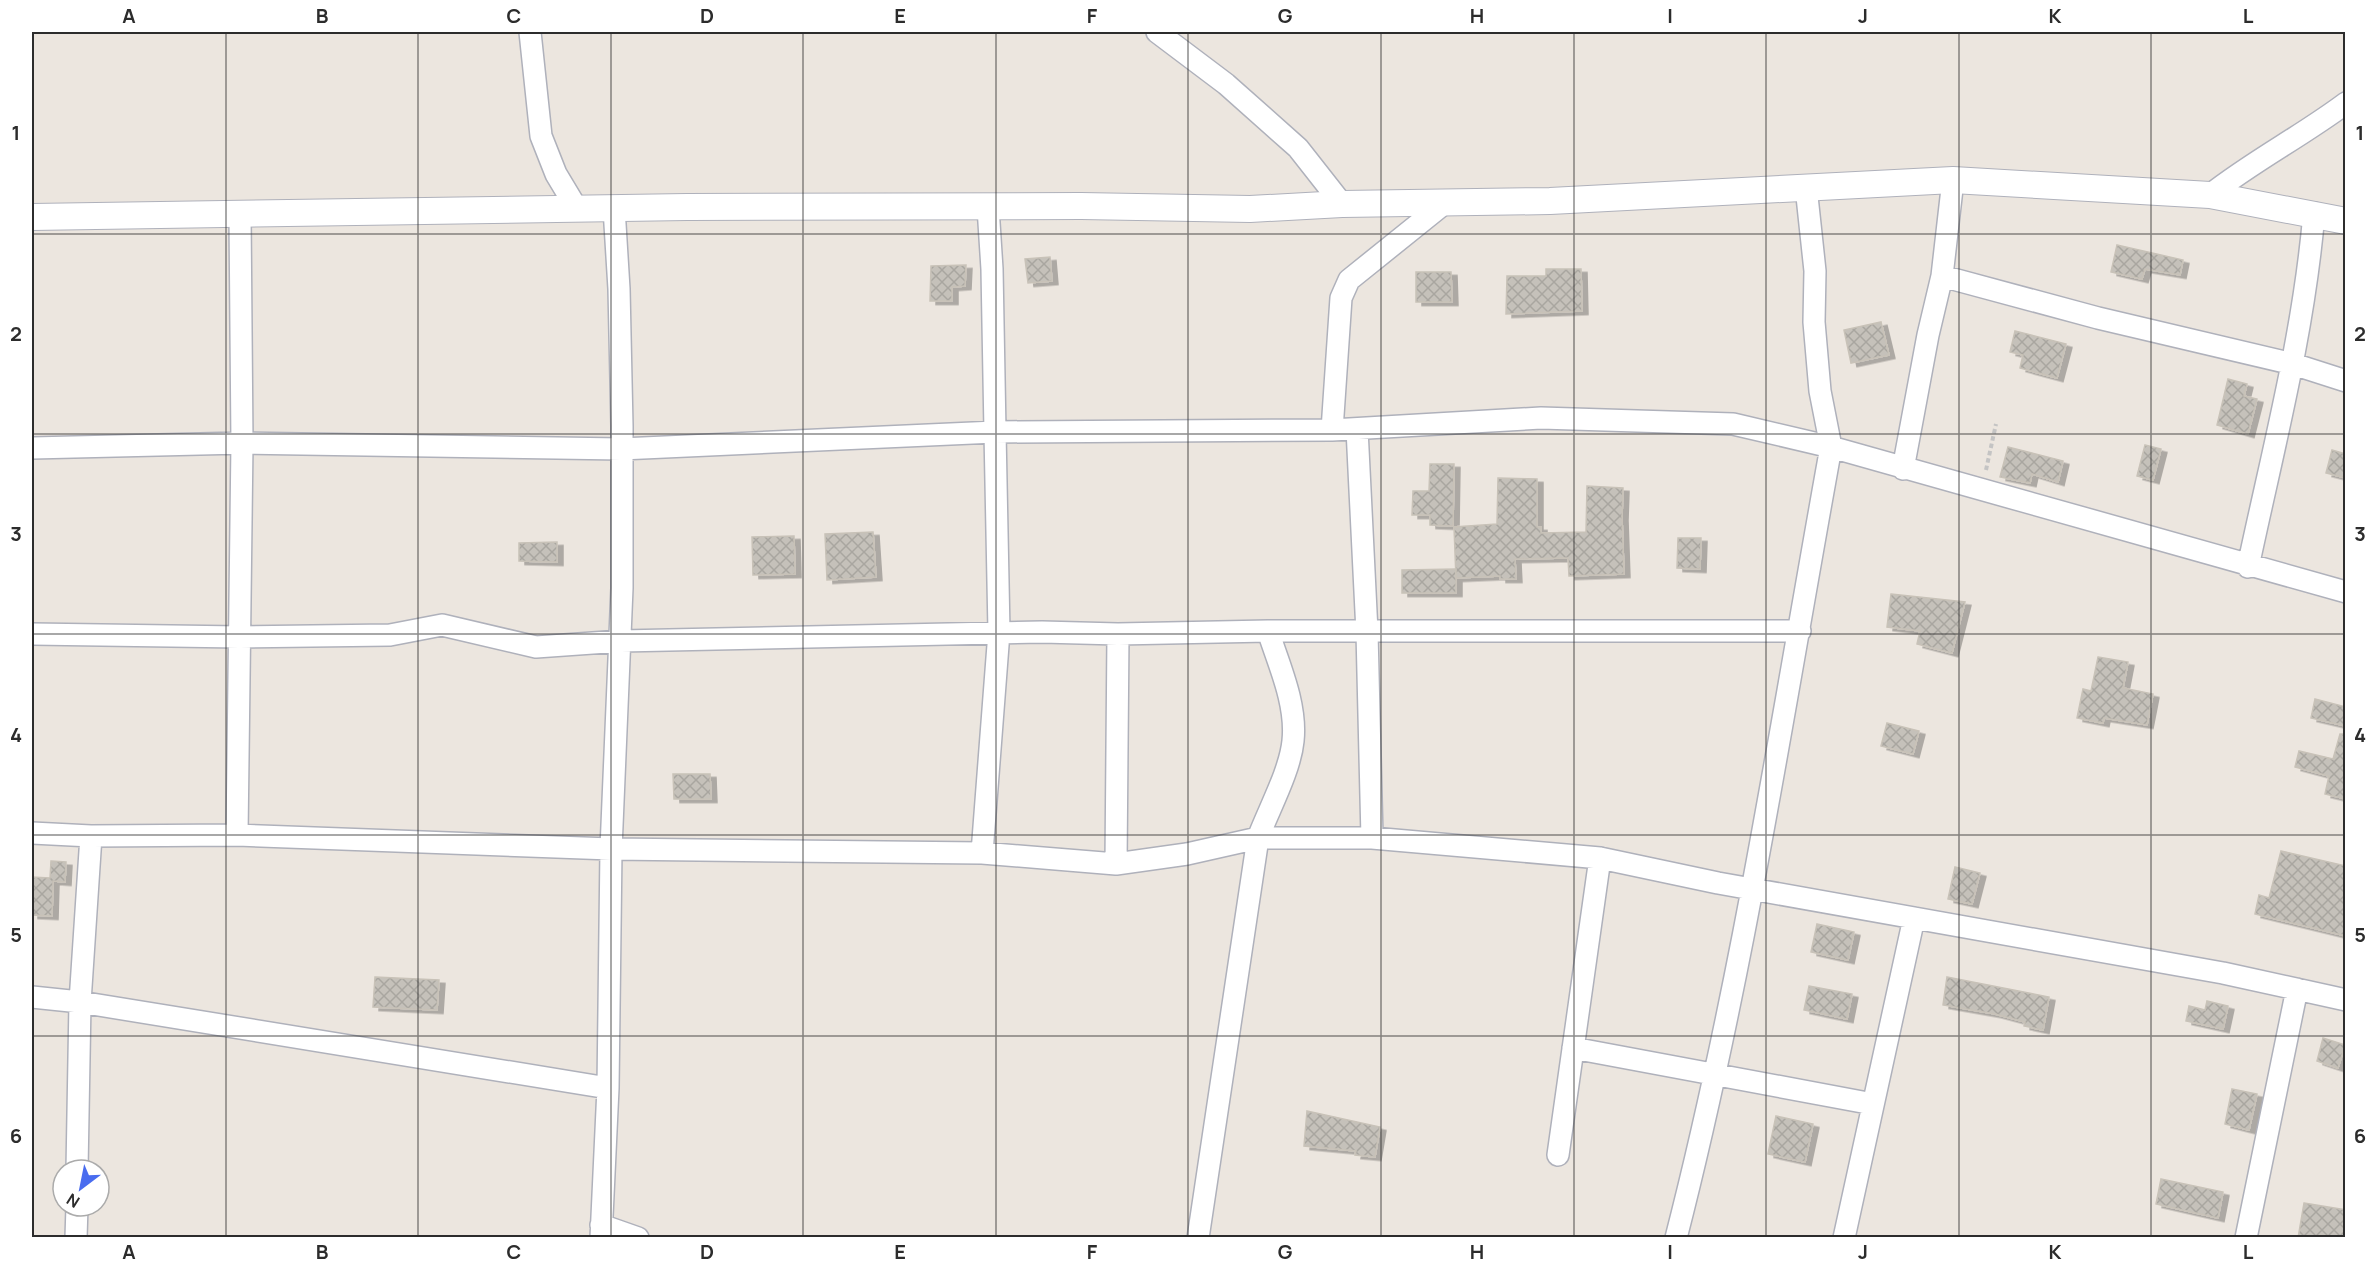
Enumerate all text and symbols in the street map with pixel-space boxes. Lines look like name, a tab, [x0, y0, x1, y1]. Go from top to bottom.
text: A	[122, 2, 136, 29]
text: B	[316, 2, 329, 29]
text: C	[507, 2, 521, 29]
text: D	[700, 2, 714, 29]
text: E	[894, 2, 906, 29]
text: F	[1087, 2, 1098, 29]
text: G	[1278, 2, 1293, 29]
text: H	[1470, 2, 1484, 29]
text: I	[1667, 2, 1673, 29]
text: J	[1858, 2, 1868, 29]
text: K	[2049, 2, 2062, 29]
text: L	[2243, 2, 2254, 29]
text: 1	[12, 119, 20, 146]
text: 1	[2356, 119, 2364, 146]
text: 2	[10, 320, 22, 347]
text: 2	[2354, 320, 2366, 347]
text: 3	[10, 520, 22, 547]
text: 3	[2354, 520, 2366, 547]
text: 4	[10, 721, 22, 748]
text: 4	[2354, 721, 2366, 748]
text: 5	[10, 921, 22, 948]
text: 5	[2354, 921, 2366, 948]
text: 6	[10, 1122, 22, 1149]
text: 6	[2354, 1122, 2366, 1149]
north arrow	[51, 1158, 111, 1218]
text: N	[62, 1188, 84, 1213]
text: A	[122, 1238, 136, 1265]
text: B	[316, 1238, 329, 1265]
text: C	[507, 1238, 521, 1265]
text: D	[700, 1238, 714, 1265]
text: E	[894, 1238, 906, 1265]
text: F	[1087, 1238, 1098, 1265]
text: G	[1278, 1238, 1293, 1265]
text: H	[1470, 1238, 1484, 1265]
text: I	[1667, 1238, 1673, 1265]
text: J	[1858, 1238, 1868, 1265]
text: K	[2049, 1238, 2062, 1265]
text: L	[2243, 1238, 2254, 1265]

